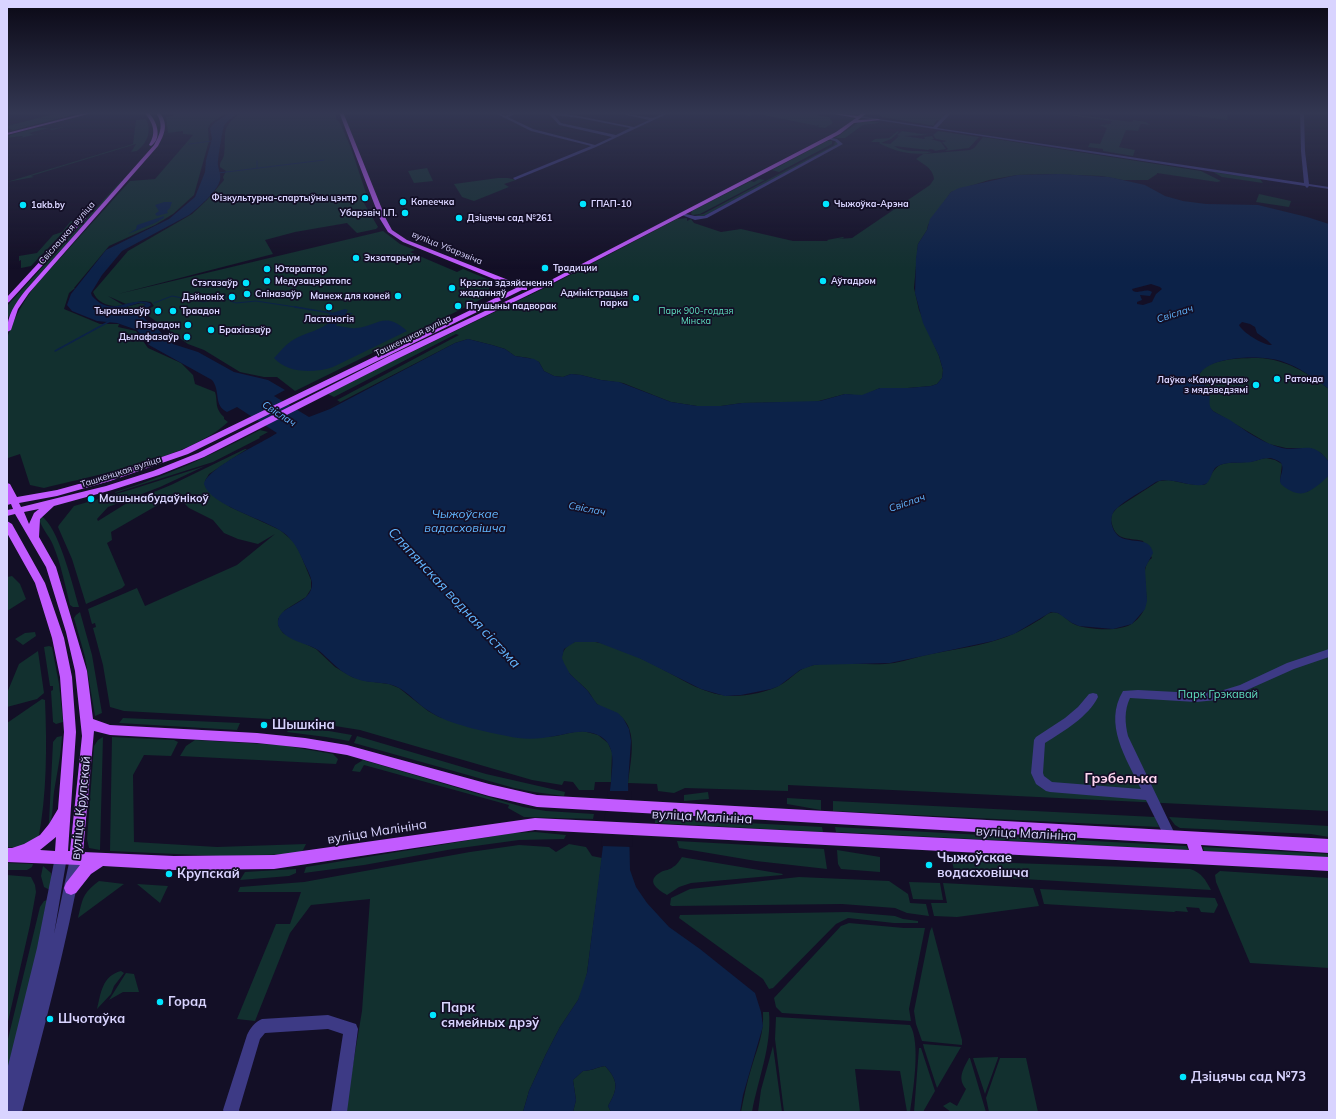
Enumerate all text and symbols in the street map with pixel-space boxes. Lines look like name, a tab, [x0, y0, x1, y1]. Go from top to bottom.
place label: Фізкультурна-спартыўны цэнтр	[212, 193, 357, 203]
marker: Фізкультурна-спартыўны цэнтр	[360, 193, 370, 203]
marker: Копеечка	[398, 197, 408, 207]
place label: Копеечка	[411, 197, 454, 207]
street label: Свіслацкая вуліца	[37, 199, 97, 267]
marker: ГПАП-10	[578, 199, 588, 209]
place label: ГПАП-10	[591, 199, 632, 209]
marker: Чыжоўка-Арэна	[821, 199, 831, 209]
place label: Чыжоўка-Арэна	[834, 199, 909, 209]
marker: 1akb.by	[18, 200, 28, 210]
place label: 1akb.by	[31, 200, 65, 210]
place label: Убарэвіч І.П.	[340, 208, 397, 218]
marker: Убарэвіч І.П.	[400, 208, 410, 218]
marker: Дзіцячы сад №261	[454, 213, 464, 223]
place label: Дзіцячы сад №261	[467, 213, 552, 223]
street label: вуліца Убарэвіча	[410, 229, 484, 267]
marker: Экзатарыум	[351, 253, 361, 263]
place label: Экзатарыум	[364, 253, 420, 263]
marker: Традиции	[540, 263, 550, 273]
place label: Традиции	[553, 263, 597, 273]
marker: Ютараптор	[262, 264, 272, 274]
place label: Ютараптор	[275, 264, 327, 274]
marker: Медузацэратопс	[262, 276, 272, 286]
place label: Медузацэратопс	[275, 276, 351, 286]
marker: Аўтадром	[818, 276, 828, 286]
place label: Аўтадром	[831, 276, 876, 286]
place label: Стэгазаўр	[192, 278, 238, 288]
marker: Стэгазаўр	[241, 278, 251, 288]
place label: Крэсла здзяйснення жаданняў	[460, 278, 553, 299]
marker: Крэсла здзяйснення жаданняў	[447, 283, 457, 293]
place label: Адміністрацыя парка	[560, 288, 628, 309]
marker: Спіназаўр	[242, 289, 252, 299]
place label: Спіназаўр	[255, 289, 302, 299]
place label: Манеж для коней	[310, 291, 390, 301]
marker: Манеж для коней	[393, 291, 403, 301]
place label: Дэйноніх	[182, 292, 224, 302]
marker: Дэйноніх	[227, 292, 237, 302]
marker: Адміністрацыя парка	[631, 293, 641, 303]
marker: Птушыны падворак	[453, 301, 463, 311]
place label: Птушыны падворак	[466, 301, 556, 311]
marker: Ластаногія	[324, 302, 334, 312]
water label: Свіслач	[1155, 302, 1195, 326]
place label: Тыраназаўр	[94, 306, 150, 316]
marker: Тыраназаўр	[153, 306, 163, 316]
marker: Траадон	[168, 306, 178, 316]
place label: Траадон	[181, 306, 220, 316]
park label: Парк 900-годдзя Мінска	[659, 306, 733, 327]
street label: Ташкенцкая вуліца	[373, 313, 453, 359]
place label: Ластаногія	[304, 314, 354, 324]
place label: Птэрадон	[136, 320, 180, 330]
marker: Птэрадон	[183, 320, 193, 330]
marker: Брахіазаўр	[206, 325, 216, 335]
place label: Брахіазаўр	[219, 325, 271, 335]
place label: Дылафазаўр	[119, 332, 179, 342]
marker: Дылафазаўр	[182, 332, 192, 342]
marker: Ратонда	[1272, 374, 1282, 384]
place label: Ратонда	[1285, 374, 1323, 384]
place label: Лаўка «Камунарка» з мядзведзямі	[1157, 375, 1248, 396]
marker: Лаўка «Камунарка» з мядзведзямі	[1251, 380, 1261, 390]
water label: Свіслач	[260, 399, 298, 429]
street label: Ташкенцкая вуліца	[79, 454, 163, 490]
water label: Свіслач	[887, 491, 927, 515]
place label: Машынабудаўнікоў	[99, 492, 209, 506]
marker: Машынабудаўнікоў	[86, 494, 96, 504]
water label: Свіслач	[567, 500, 607, 518]
water label: Чыжоўскае вадасховішча	[424, 507, 506, 535]
water label: Сляпянская водная сістэма	[384, 524, 524, 672]
park label: Парк Грэкавай	[1178, 688, 1258, 702]
place label: Шышкіна	[272, 717, 335, 733]
marker: Шышкіна	[259, 720, 269, 730]
street label: вуліца Крупскай	[68, 755, 94, 861]
district label: Грэбелька	[1085, 771, 1157, 787]
street label: вуліца Малініна	[651, 807, 753, 827]
street label: вуліца Малініна	[326, 816, 428, 848]
street label: вуліца Малініна	[975, 824, 1077, 844]
place label: Чыжоўскае водасховішча	[937, 850, 1029, 881]
marker: Чыжоўскае водасховішча	[924, 860, 934, 870]
place label: Крупскай	[177, 866, 240, 882]
marker: Крупскай	[164, 869, 174, 879]
place label: Горад	[168, 994, 206, 1010]
marker: Горад	[155, 997, 165, 1007]
place label: Парк сямейных дрэў	[441, 1000, 539, 1031]
marker: Парк сямейных дрэў	[428, 1010, 438, 1020]
place label: Шчотаўка	[58, 1011, 125, 1027]
marker: Шчотаўка	[45, 1014, 55, 1024]
place label: Дзіцячы сад №73	[1191, 1069, 1306, 1085]
marker: Дзіцячы сад №73	[1178, 1072, 1188, 1082]

